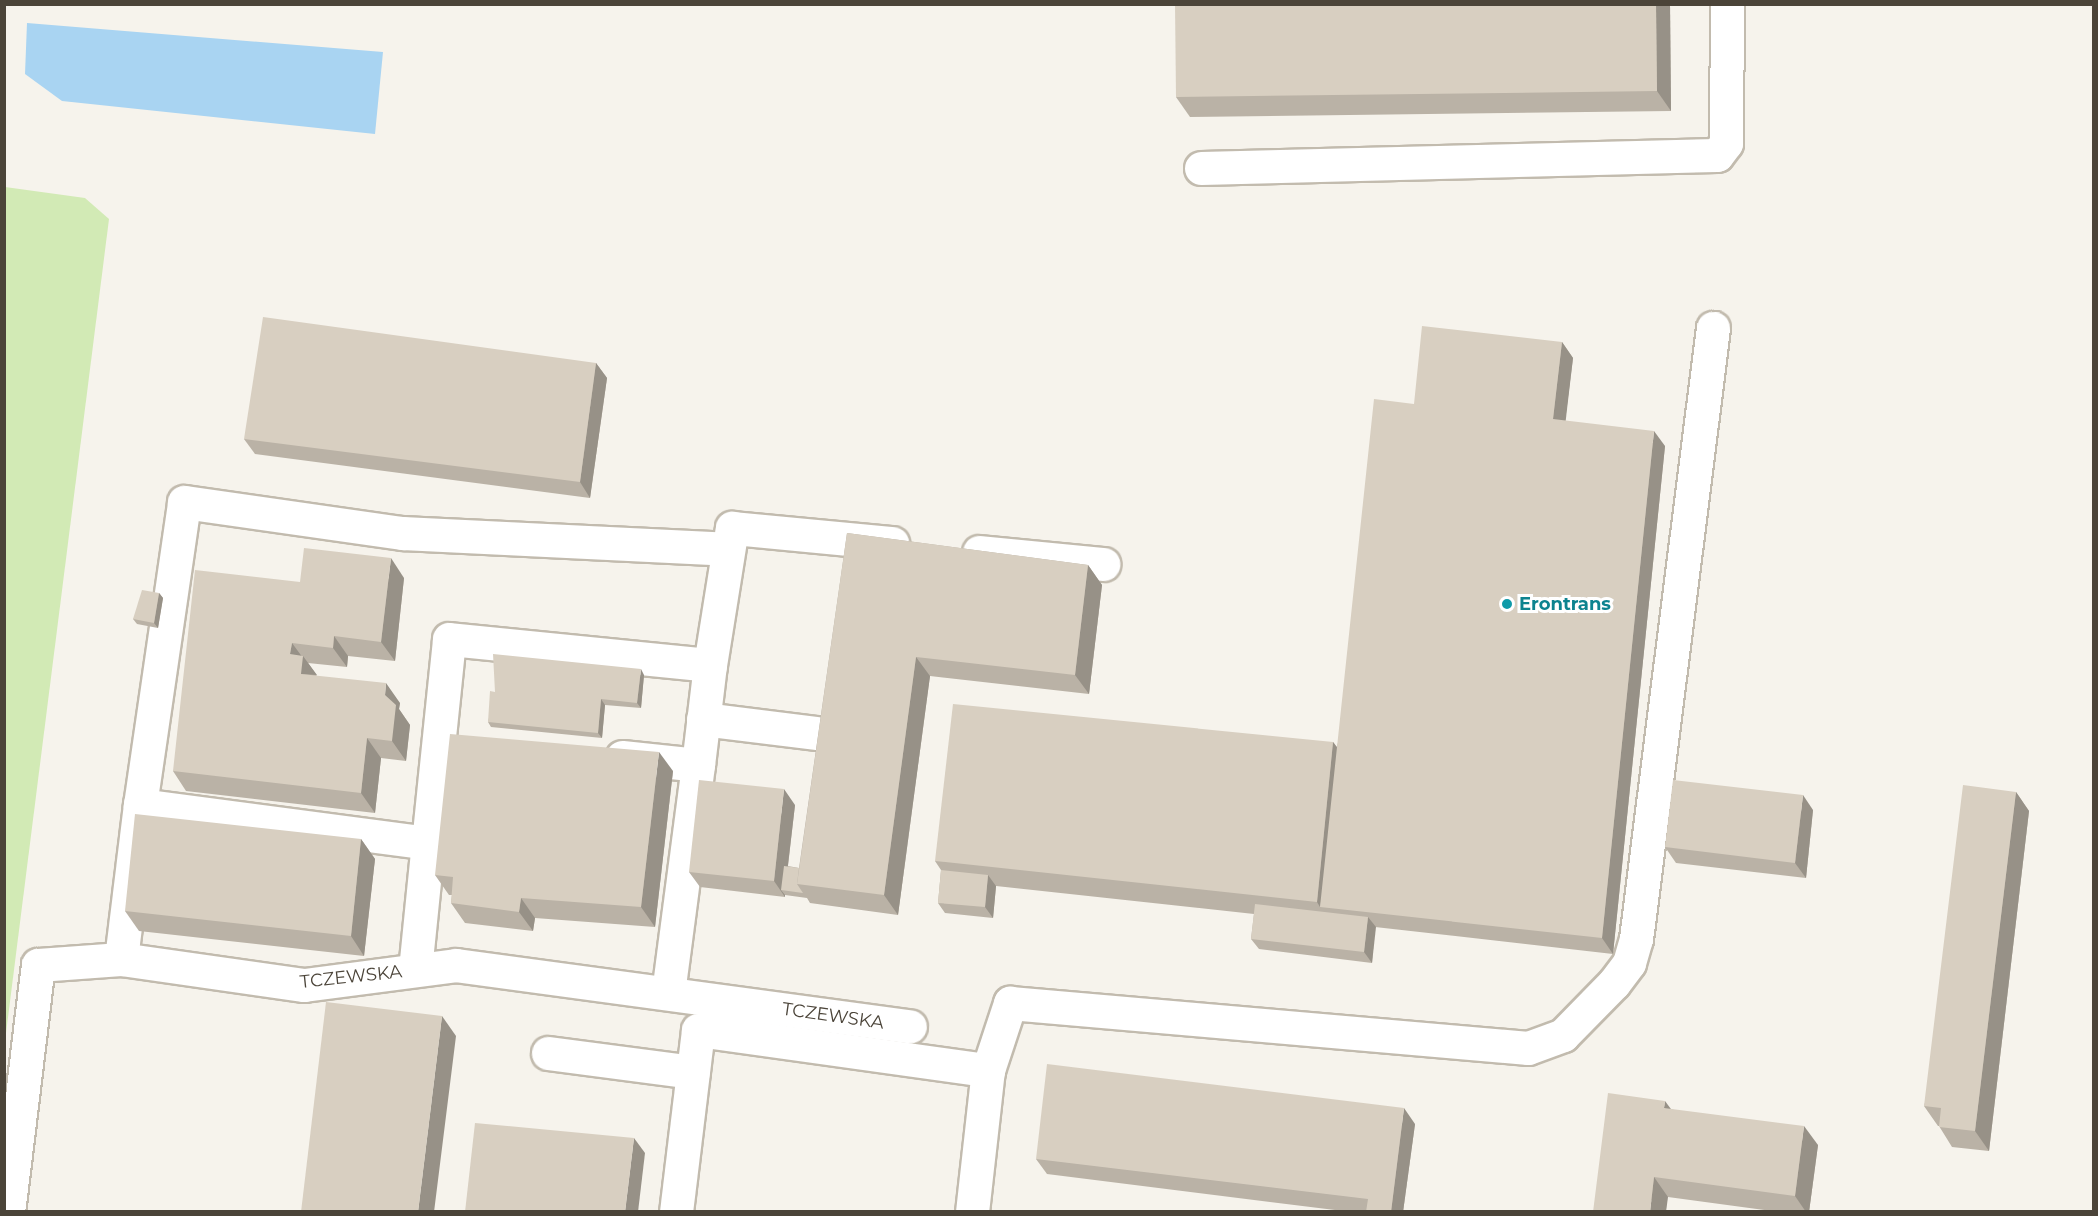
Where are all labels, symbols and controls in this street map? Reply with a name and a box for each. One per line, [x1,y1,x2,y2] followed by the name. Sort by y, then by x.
[1519,593,1611,615] place label: Erontrans
[1500,597,1514,611] marker: Erontrans
[299,961,403,993] street label: TCZEWSKA
[781,998,885,1034] street label: TCZEWSKA

